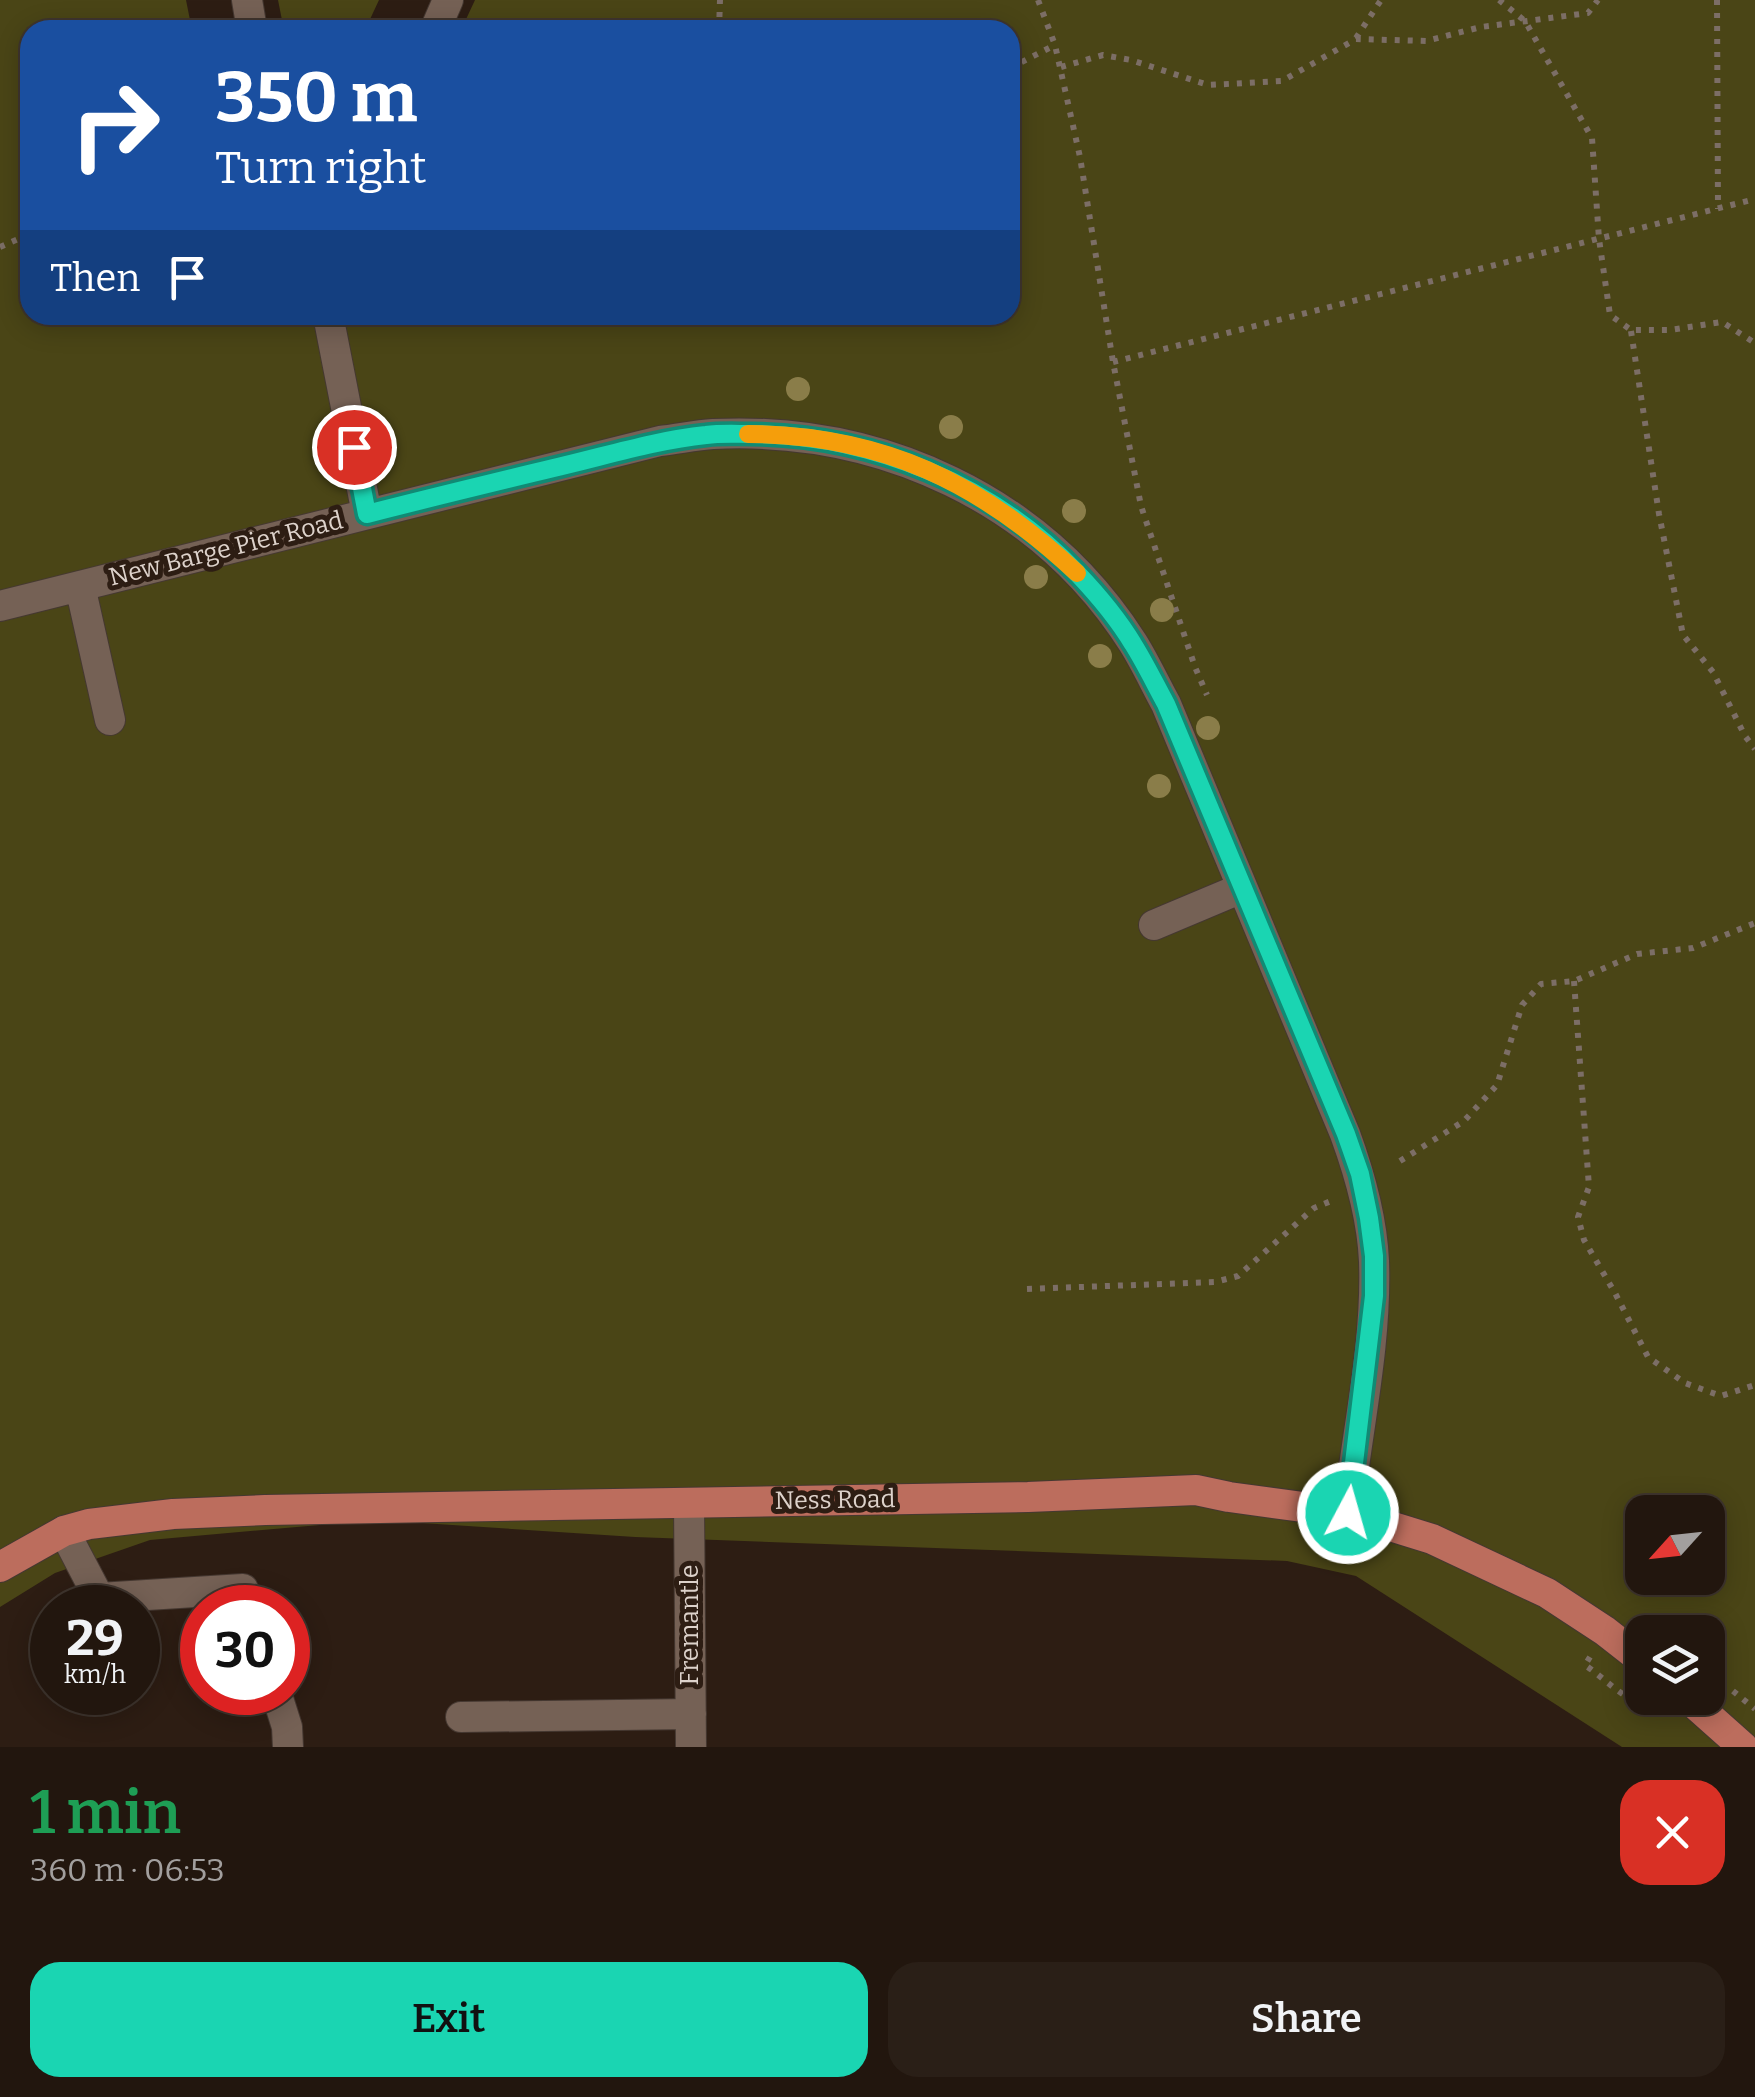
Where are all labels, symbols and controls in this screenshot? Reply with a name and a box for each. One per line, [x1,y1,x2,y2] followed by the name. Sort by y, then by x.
[215,56,417,140] text: 350 m
[50,60,180,190] icon: right
[215,141,427,195] text: Turn right
[160,250,215,305] icon: arrive
[50,255,140,301] text: Then
[312,405,397,490] pin
[327,420,382,475] icon: arrive
[106,505,346,593] street label: New Barge Pier Road
[1296,1461,1400,1565] position arrow
[774,1484,896,1516] street label: Ness Road
[1625,1495,1725,1595] north arrow
[1625,1495,1725,1715] map controls
[675,1565,705,1685] street label: Fremantle
[180,1585,310,1715] speed limit sign: 30
[66,1608,124,1668] text: 29
[1625,1615,1725,1715] button: layers
[64,1660,126,1690] text: km/h
[30,1777,181,1849] text: 1 min
[1620,1780,1725,1885] button: close
[30,1851,225,1889] text: 360 m · 06:53
[30,1962,868,2077] button: Exit
[888,1962,1725,2077] button: Share

